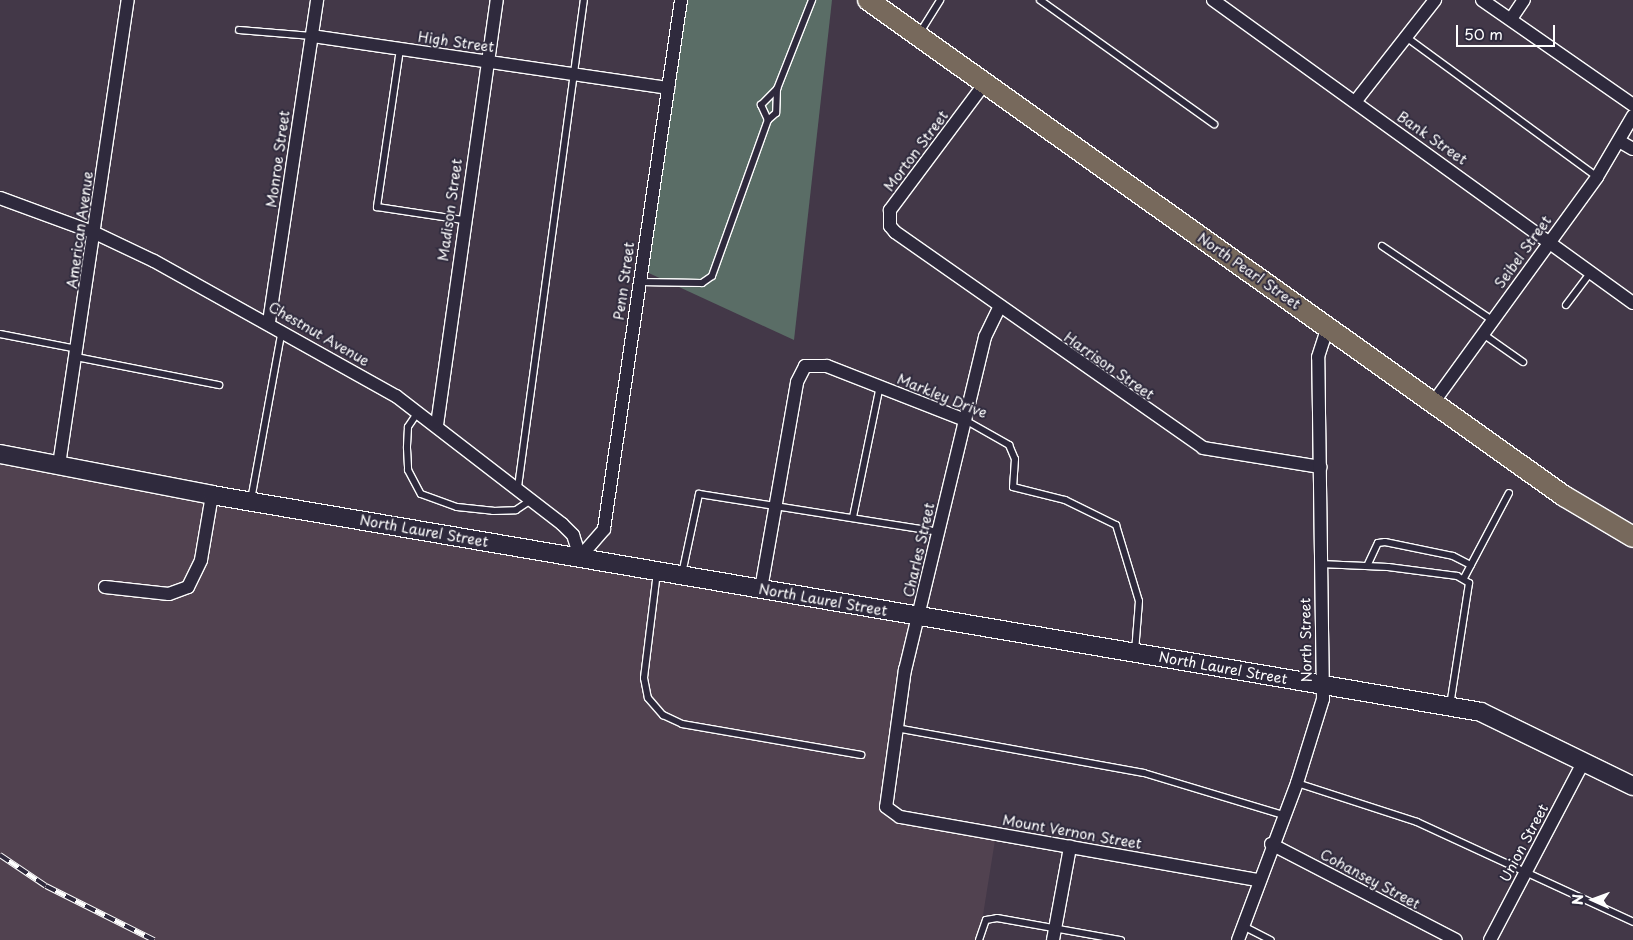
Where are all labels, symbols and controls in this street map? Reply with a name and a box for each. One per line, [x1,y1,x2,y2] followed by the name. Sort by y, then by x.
[1458,15,1557,47] scale bar
[1464,22,1503,45] text: 50 m
[416,28,496,56] street label: High Street
[880,108,952,194] street label: Morton Street
[1394,108,1470,168] street label: Bank Street
[263,109,293,209] street label: Monroe Street
[435,158,465,262] street label: Madison Street
[63,171,97,289] street label: American Avenue
[1491,212,1555,292] street label: Seibel Street
[1193,229,1305,313] street label: North Pearl Street
[610,241,638,321] street label: Penn Street
[266,299,372,369] street label: Chestnut Avenue
[1061,329,1157,403] street label: Harrison Street
[894,370,990,422] street label: Markley Drive
[900,501,938,599] street label: Charles Street
[358,511,490,551] street label: North Laurel Street
[757,580,889,620] street label: North Laurel Street
[1297,597,1315,683] street label: North Street
[1157,648,1289,688] street label: North Laurel Street
[1496,801,1552,885] street label: Union Street
[1001,811,1143,853] street label: Mount Vernon Street
[1317,845,1423,913] street label: Cohansey Street
[1568,875,1618,925] north arrow
[1567,894,1588,905] text: N

